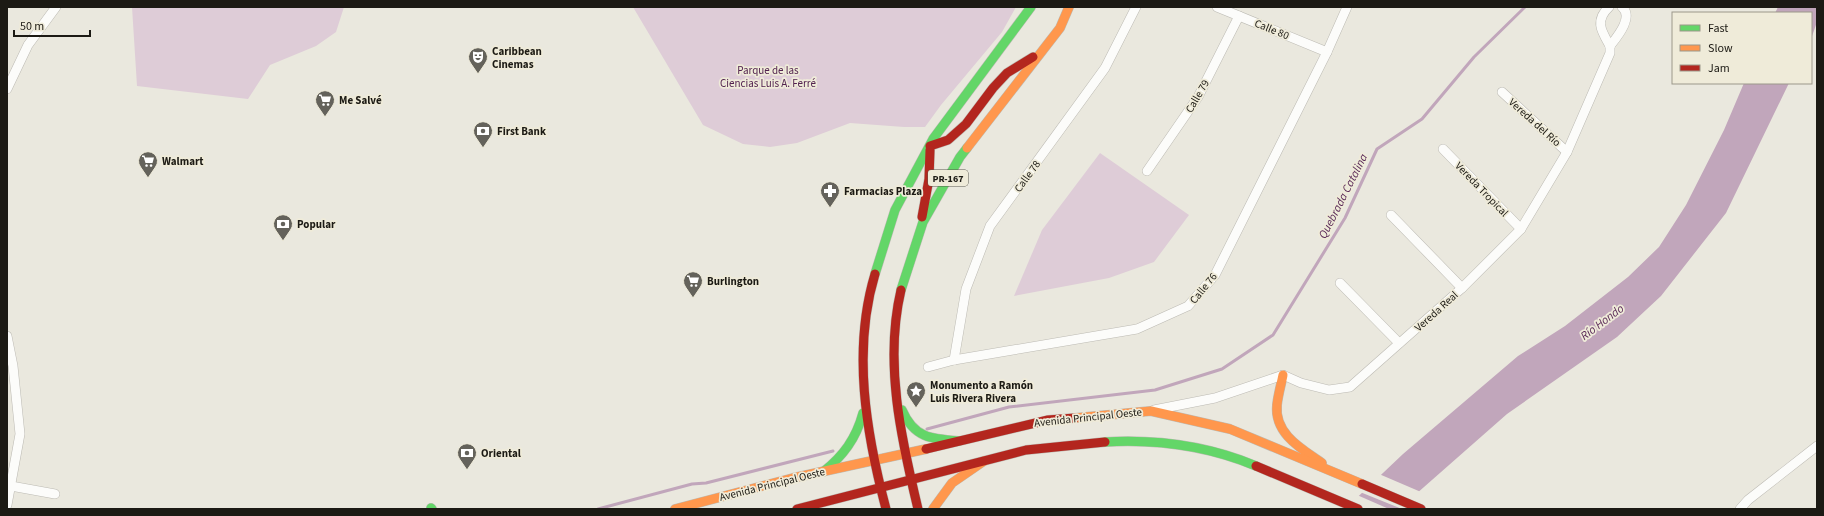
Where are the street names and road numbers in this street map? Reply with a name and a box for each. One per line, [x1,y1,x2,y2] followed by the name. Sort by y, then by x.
[1252,16,1291,43] street label: Calle 80
[1182,77,1213,116] street label: Calle 79
[1505,95,1564,150] street label: Vereda del Río
[1011,157,1044,195] street label: Calle 78
[1452,159,1512,220] street label: Vereda Tropical
[928,170,968,186] road number: PR-167
[1186,269,1221,307] street label: Calle 76
[1411,288,1461,335] street label: Vereda Real
[1033,404,1143,431] street label: Avenida Principal Oeste
[718,464,827,505] street label: Avenida Principal Oeste

